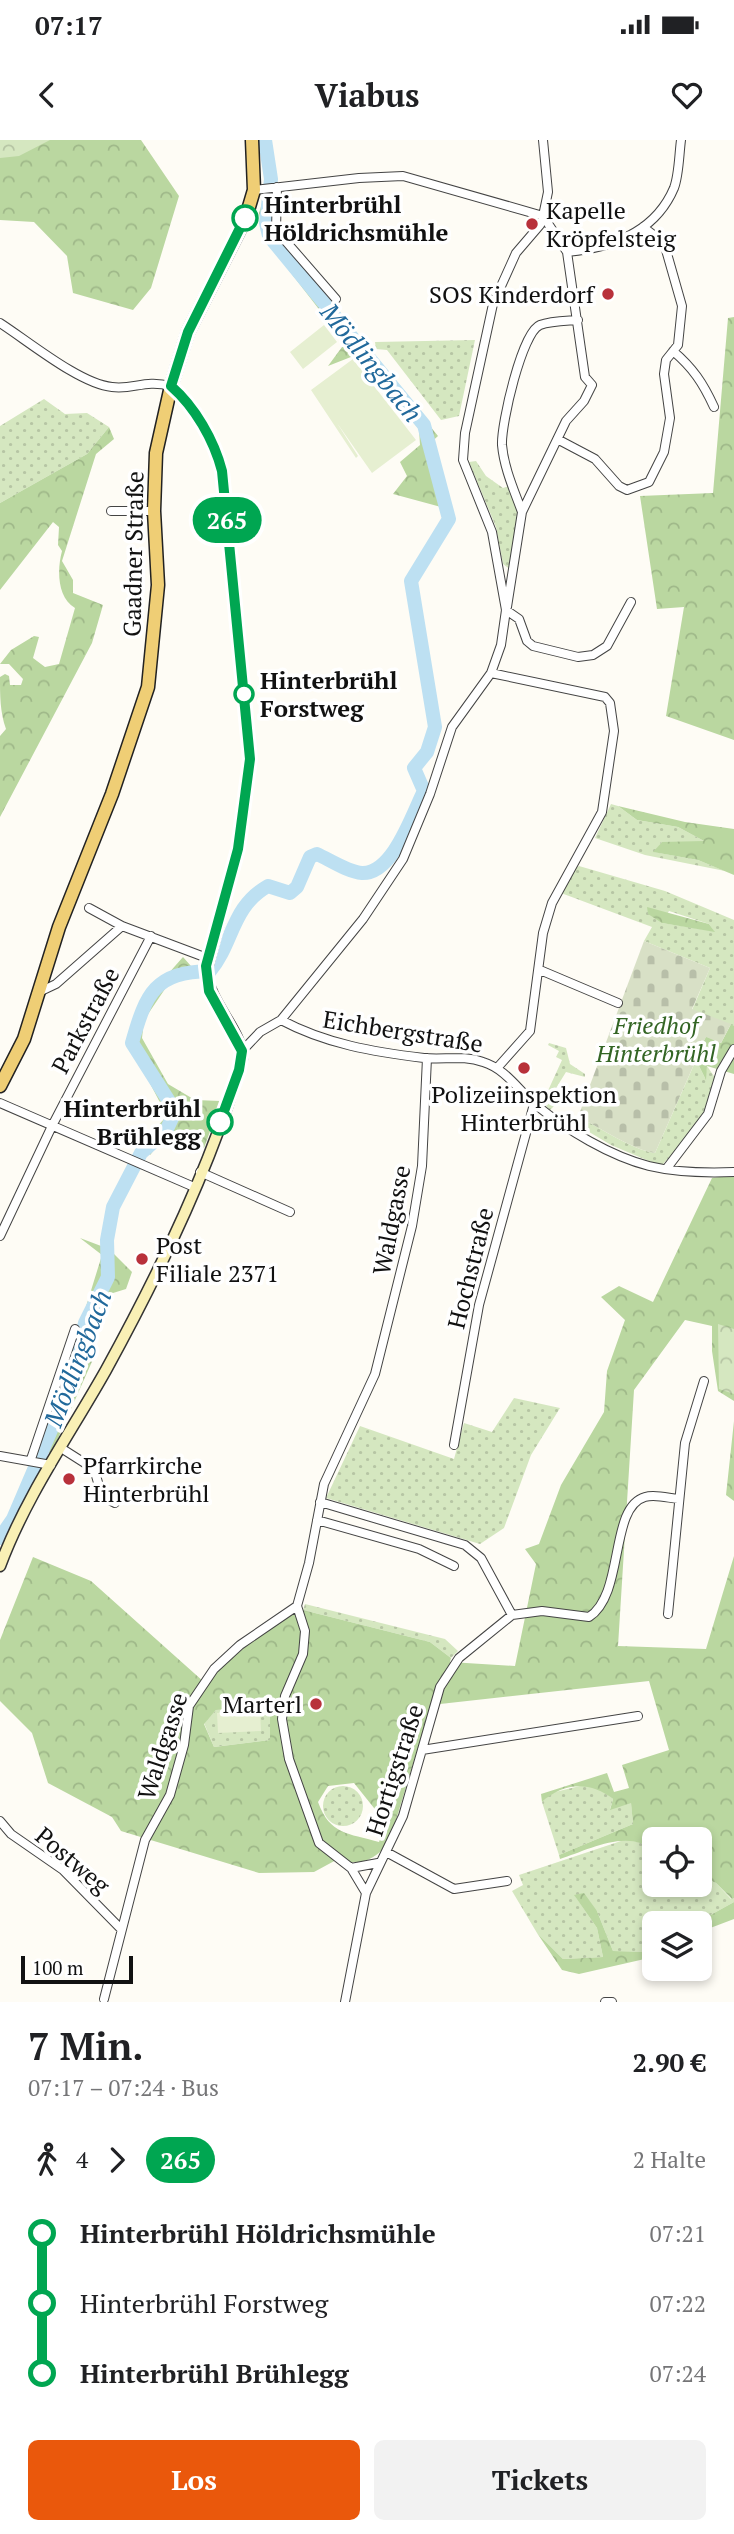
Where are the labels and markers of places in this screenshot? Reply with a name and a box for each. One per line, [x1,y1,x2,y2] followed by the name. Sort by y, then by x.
[264,188,449,248] place label: Hinterbrühl Höldrichsmühle
[546,194,676,254] place label: Kapelle Kröpfelsteig
[232,205,258,231] marker: Hinterbrühl Höldrichsmühle
[524,216,540,232] marker: Kapelle Kröpfelsteig
[429,278,596,310] place label: SOS Kinderdorf
[600,286,616,302] marker: SOS Kinderdorf
[260,664,397,724] place label: Hinterbrühl Forstweg
[234,684,254,704] marker: Hinterbrühl Forstweg
[516,1060,532,1076] marker: Polizeiinspektion Hinterbrühl
[431,1078,617,1138] place label: Polizeiinspektion Hinterbrühl
[64,1092,201,1152] place label: Hinterbrühl Brühlegg
[207,1109,233,1135] marker: Hinterbrühl Brühlegg
[156,1229,279,1289] place label: Post Filiale 2371
[134,1251,150,1267] marker: Post Filiale 2371
[83,1449,210,1509] place label: Pfarrkirche Hinterbrühl
[61,1471,77,1487] marker: Pfarrkirche Hinterbrühl
[222,1688,302,1720] place label: Marterl
[308,1696,324,1712] marker: Marterl

